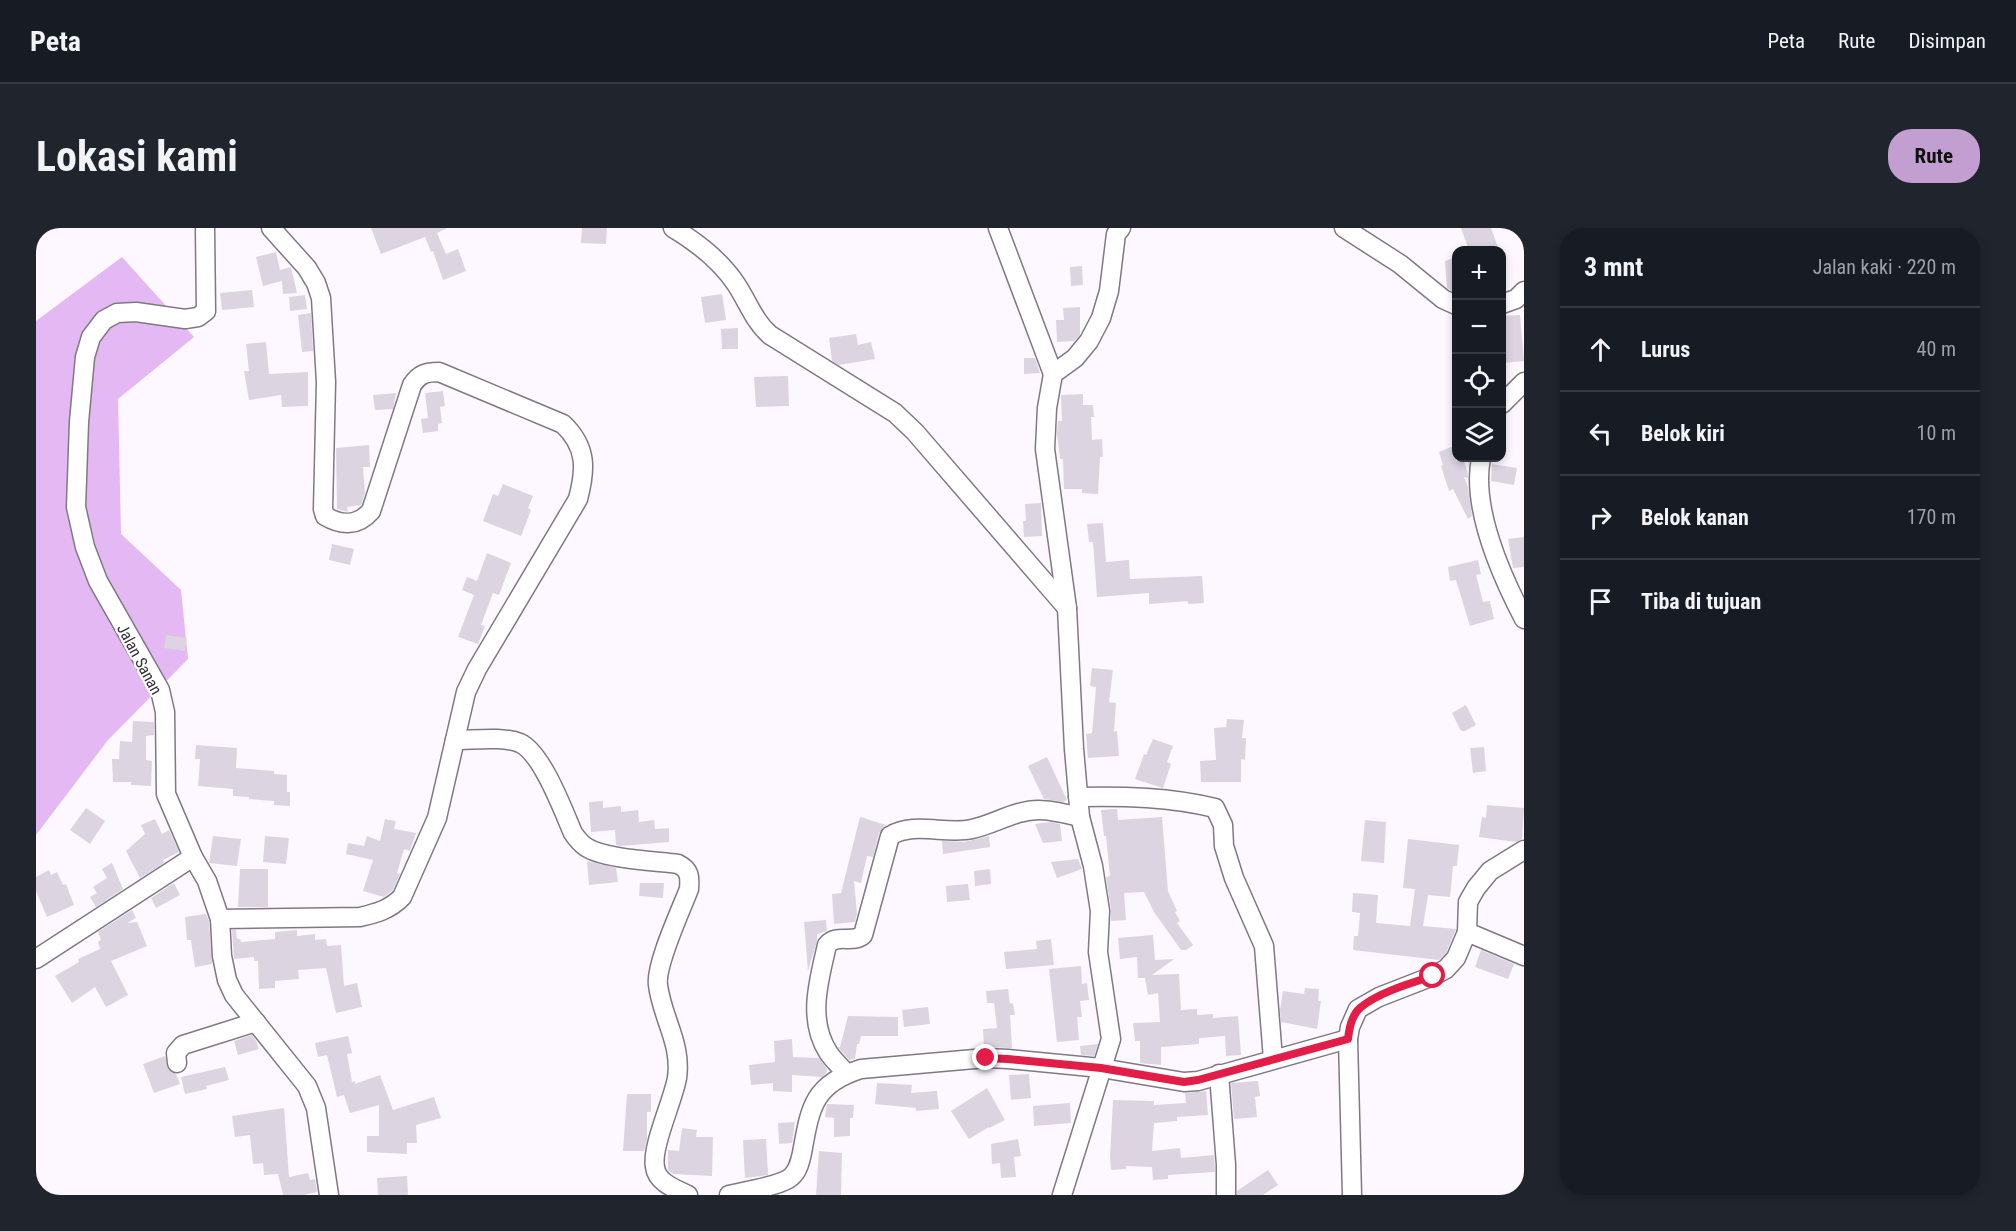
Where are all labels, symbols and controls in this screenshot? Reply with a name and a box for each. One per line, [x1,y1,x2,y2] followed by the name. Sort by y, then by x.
[30,25,81,58] text: Peta
[1767,29,1805,53] text: Peta
[1838,29,1875,53] text: Rute
[1908,29,1986,53] text: Disimpan
[1888,129,1980,183] button: Rute
[36,132,238,181] text: Lokasi kami
[1452,246,1506,462] map controls
[1452,246,1506,300] button: +
[1584,252,1643,282] text: 3 mnt
[1813,255,1956,279] text: Jalan kaki · 220 m
[1452,300,1506,354] button: −
[1584,333,1617,366] icon: ahead
[1641,337,1690,362] text: Lurus
[1917,337,1956,361] text: 40 m
[1452,354,1506,408] button: locate
[1452,408,1506,462] button: layers
[1584,417,1617,450] icon: left
[1641,421,1725,446] text: Belok kiri
[1917,421,1956,445] text: 10 m
[1584,501,1617,534] icon: right
[1641,505,1749,530] text: Belok kanan
[1907,505,1956,529] text: 170 m
[1584,585,1617,618] icon: arrive
[1641,589,1761,614] text: Tiba di tujuan
[113,621,166,698] street label: Jalan Sanan
[1419,962,1445,988] route start
[972,1044,998,1070] route end

